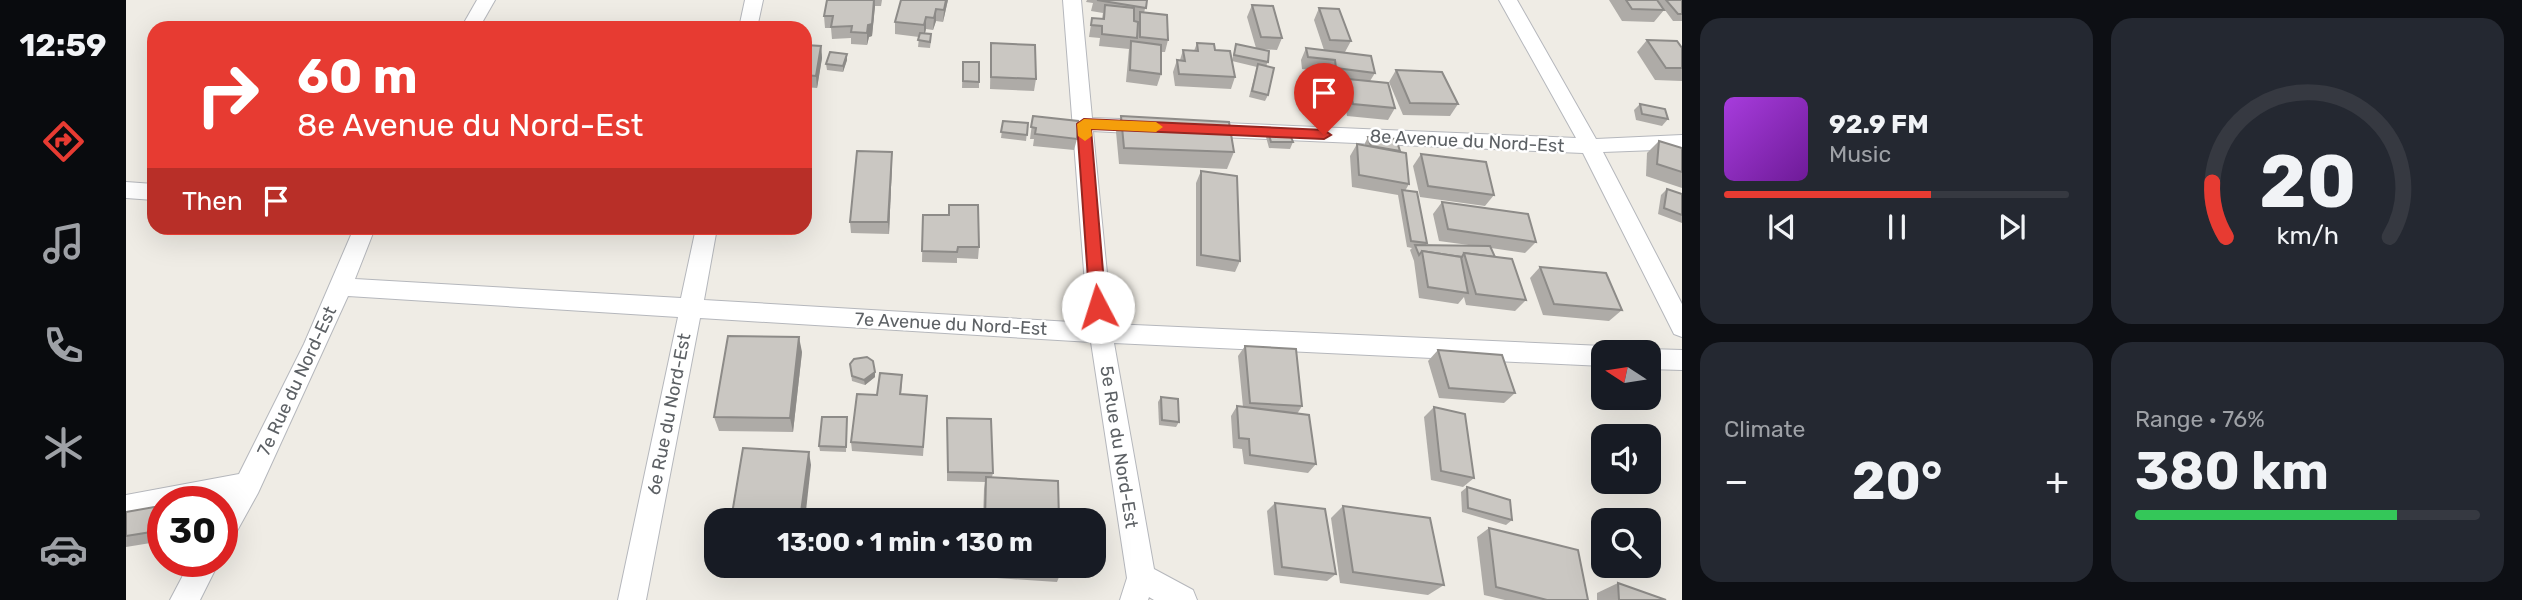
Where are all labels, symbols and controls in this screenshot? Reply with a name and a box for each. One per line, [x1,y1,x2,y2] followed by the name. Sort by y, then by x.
[19,26,107,64] text: 12:59
[297,47,418,105] text: 60 m
[182,49,273,140] icon: right
[1294,63,1354,135] pin
[1305,74,1343,112] icon: arrive
[297,106,643,144] text: 8e Avenue du Nord-Est
[1829,109,1929,140] text: 92.9 FM
[39,117,88,166] icon: directions
[1369,125,1565,157] street label: 8e Avenue du Nord-Est
[1829,140,1891,168] text: Music
[2259,140,2356,226] text: 20
[257,182,295,220] icon: arrive
[182,186,243,217] text: Then
[1763,208,1801,246] icon: previous
[1878,208,1916,246] icon: pause
[1993,208,2031,246] icon: next
[39,219,88,268] icon: music
[2276,221,2339,250] text: km/h
[1061,270,1135,344] position arrow
[253,303,341,459] street label: 7e Rue du Nord-Est
[854,308,1048,340] street label: 7e Avenue du Nord-Est
[39,321,88,370] icon: phone
[643,331,695,497] street label: 6e Rue du Nord-Est
[1591,340,1661,410] north arrow
[1591,340,1661,578] map controls
[1095,364,1143,530] street label: 5e Rue du Nord-Est
[2135,405,2265,433] text: Range · 76%
[1724,415,1805,443] text: Climate
[39,423,88,472] icon: climate
[1591,424,1661,494] button: sound
[2135,440,2329,502] text: 380 km
[1852,450,1942,512] text: 20°
[1724,458,1749,504] text: −
[2045,458,2069,504] text: +
[147,486,238,577] speed limit sign: 30
[1591,508,1661,578] button: search
[39,525,88,574] icon: car
[777,527,1033,558] text: 13:00 · 1 min · 130 m

